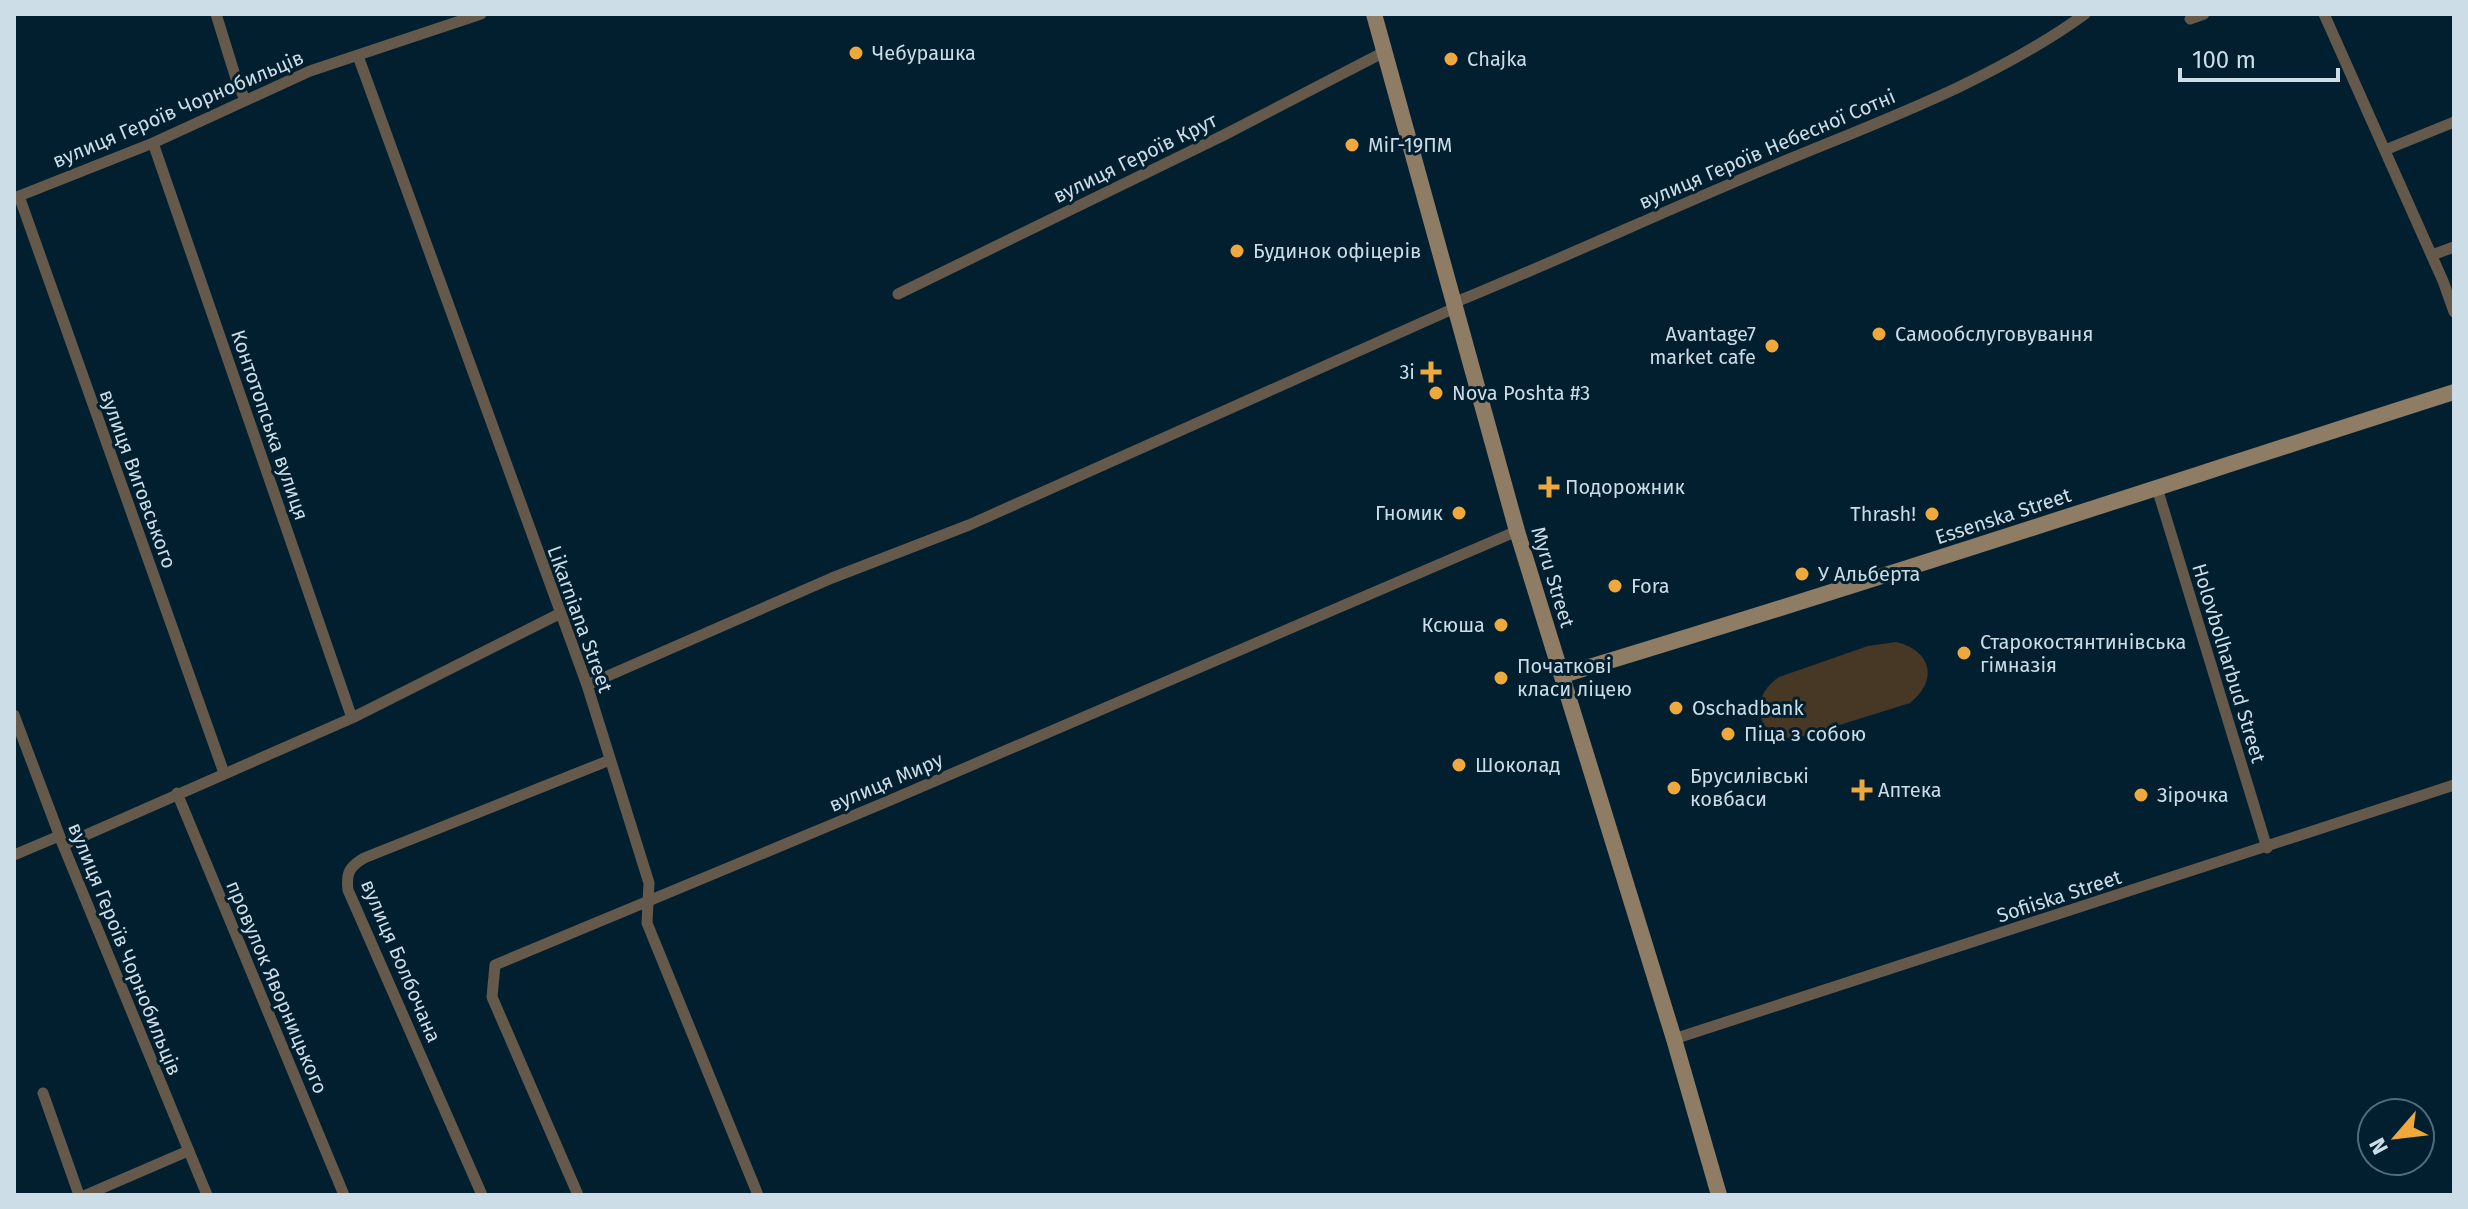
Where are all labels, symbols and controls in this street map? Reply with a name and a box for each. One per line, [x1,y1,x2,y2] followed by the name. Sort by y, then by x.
[2180,32,2338,82] scale bar
[872,41,976,65] place label: Чебурашка
[847,44,865,62] marker: Чебурашка
[49,45,307,173] street label: вулиця Героїв Чорнобильців
[2192,46,2256,74] text: 100 m
[1467,47,1527,71] place label: Сhajka
[1442,50,1460,68] marker: Сhajka
[1635,84,1899,214] street label: вулиця Героїв Небесної Сотні
[1049,107,1222,208] street label: вулиця Героїв Крут
[1368,133,1452,157] place label: МіГ-19ПМ
[1343,136,1361,154] marker: МіГ-19ПМ
[1253,239,1421,263] place label: Будинок офіцерів
[1228,242,1246,260] marker: Будинок офіцерів
[1649,322,1756,369] place label: Avantage7 market cafe
[1895,322,2093,346] place label: Самообслуговування
[1870,325,1888,343] marker: Самообслуговування
[226,327,314,523] street label: Контотопська вулиця
[1763,337,1781,355] marker: Avantage7 market cafe
[1399,360,1415,384] place label: 3і
[1422,363,1440,381] marker: 3і
[1452,381,1590,405] place label: Nova Poshta #3
[1427,384,1445,402] marker: Nova Poshta #3
[94,386,182,572] street label: вулиця Виговського
[1565,475,1685,499] place label: Подорожник
[1540,478,1558,496] marker: Подорожник
[1932,482,2075,549] street label: Essenska Street
[1375,501,1444,525] place label: Гномик
[1850,502,1916,526] place label: Thrash!
[1450,504,1468,522] marker: Гномик
[1923,505,1941,523] marker: Thrash!
[1526,524,1580,631] street label: Myru Street
[542,542,618,696] street label: Likarniana Street
[2187,560,2271,766] street label: Holovbolharbud Street
[1818,562,1920,586] place label: У Альберта
[1793,565,1811,583] marker: У Альберта
[1631,574,1670,598] place label: Fora
[1606,577,1624,595] marker: Fora
[1421,613,1485,637] place label: Ксюша
[1492,616,1510,634] marker: Ксюша
[1980,630,2186,677] place label: Старокостянтинівська гімназія
[1955,644,1973,662] marker: Старокостянтинівська гімназія
[1517,654,1632,701] place label: Початкові класи ліцею
[1492,669,1510,687] marker: Початкові класи ліцею
[1692,696,1805,720] place label: Oschadbank
[1667,699,1685,717] marker: Oschadbank
[1744,722,1866,746] place label: Піца з собою
[1719,725,1737,743] marker: Піца з собою
[825,747,947,817] street label: вулиця Миру
[1475,753,1560,777] place label: Шоколад
[1450,756,1468,774] marker: Шоколад
[1690,764,1809,811] place label: Брусилівські ковбаси
[1878,778,1942,802] place label: Аптека
[1665,779,1683,797] marker: Брусилівські ковбаси
[1853,781,1871,799] marker: Аптека
[2157,783,2229,807] place label: Зірочка
[2132,786,2150,804] marker: Зірочка
[63,819,187,1079] street label: вулиця Героїв Чорнобильців
[1994,864,2125,927] street label: Sofiiska Street
[356,876,446,1046] street label: вулиця Болбочана
[221,877,333,1097] street label: провулок Яворницького
[2356,1097,2436,1177] north arrow
[2363,1133,2394,1159] text: N

